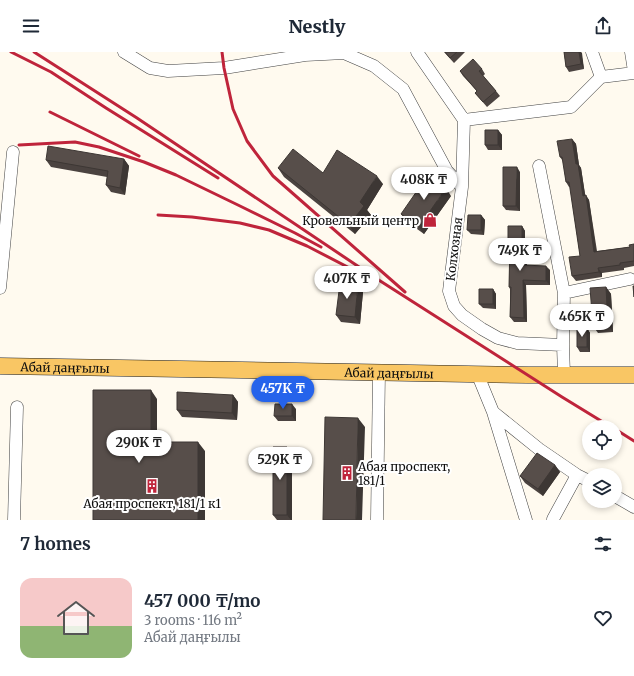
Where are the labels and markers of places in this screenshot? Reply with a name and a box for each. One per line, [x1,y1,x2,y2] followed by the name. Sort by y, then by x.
[391,167,457,201] pin: 408K ₸
[422,212,438,228] shop icon: Кровельный центр
[302,213,419,228] place label: Кровельный центр
[487,238,553,272] pin: 749K ₸
[314,266,380,300] pin: 407K ₸
[549,304,615,338] pin: 465K ₸
[250,376,316,410] pin: 457K ₸
[106,430,172,464] pin: 290K ₸
[247,447,313,481] pin: 529K ₸
[357,459,450,488] place label: Абая проспект, 181/1
[339,465,355,481] building icon: Абая проспект, 181/1
[144,478,160,494] building icon: Абая проспект, 181/1 к1
[82,496,221,511] place label: Абая проспект, 181/1 к1

